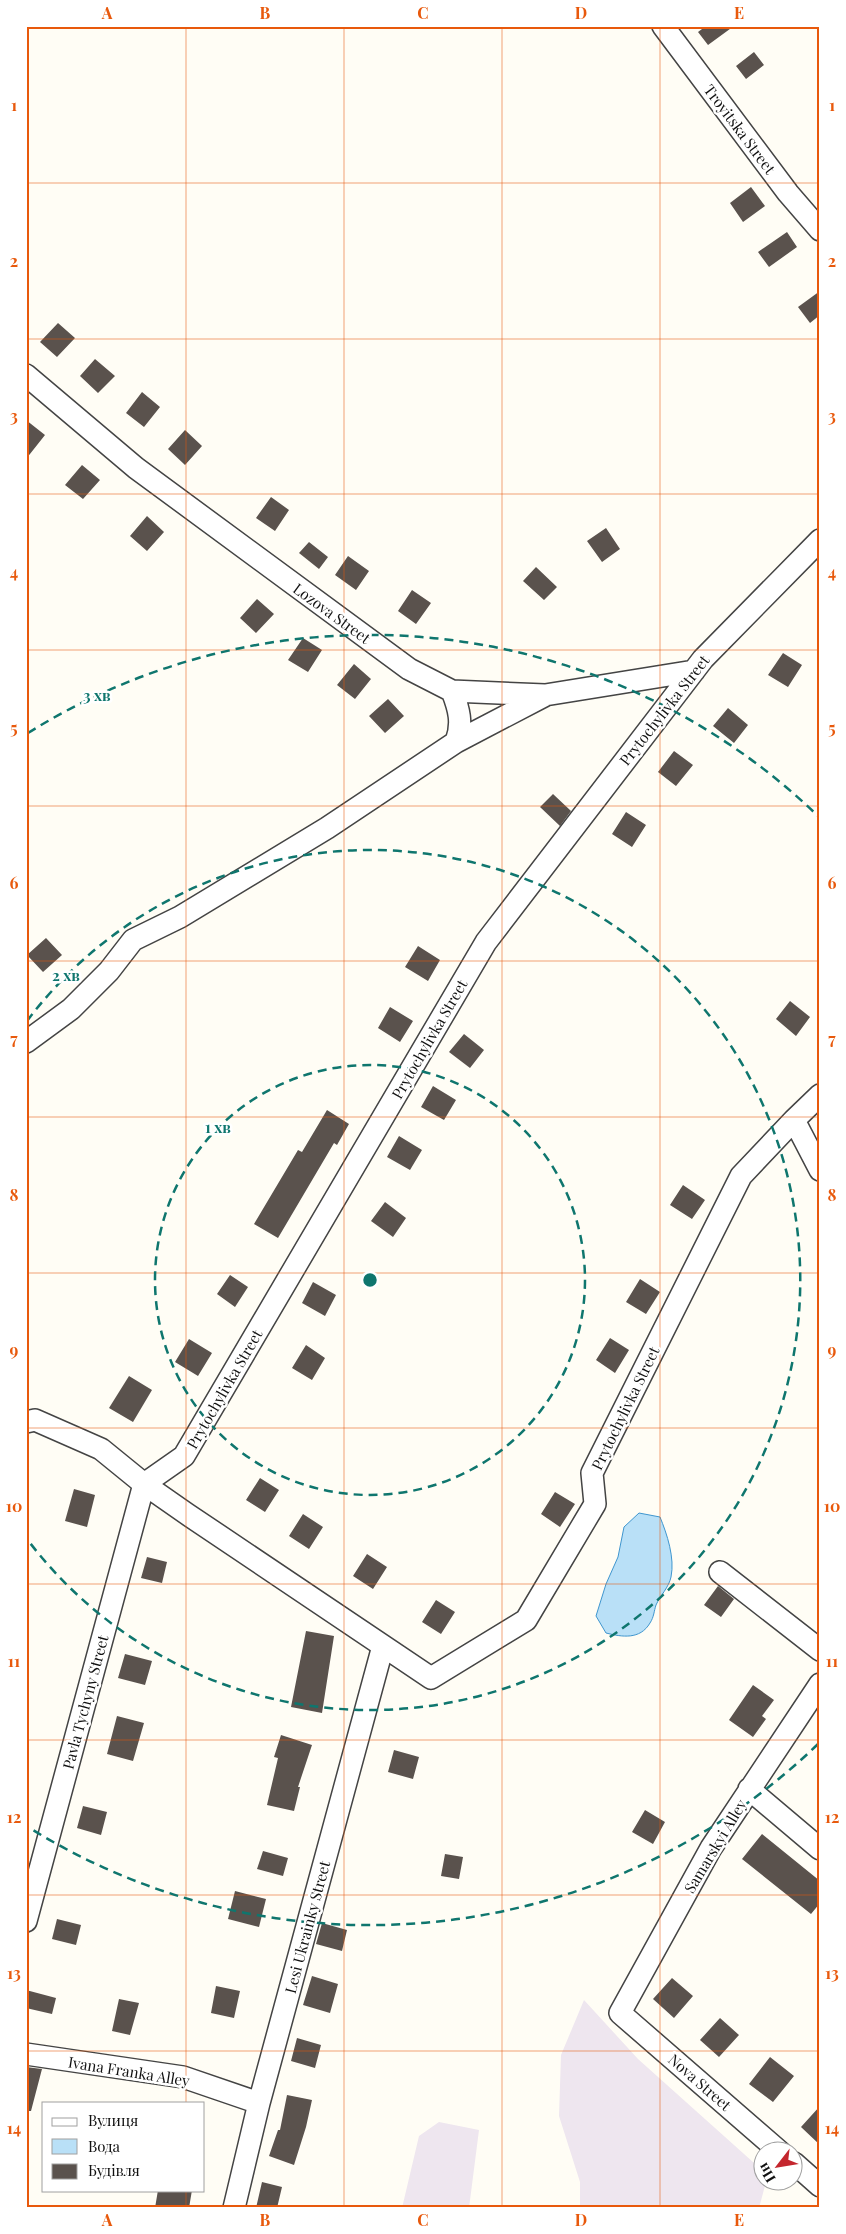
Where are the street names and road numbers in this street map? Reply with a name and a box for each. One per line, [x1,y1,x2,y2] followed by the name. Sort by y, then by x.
[700,80,781,178] street label: Troyitska Street
[289,578,375,648] street label: Lozova Street
[615,650,714,769] street label: Prytochylivka Street
[387,975,472,1102] street label: Prytochylivka Street
[182,1325,267,1452] street label: Prytochylivka Street
[586,1342,664,1473] street label: Prytochylivka Street
[57,1632,113,1771] street label: Pavla Tychyny Street
[679,1795,751,1897] street label: Samarskyi Alley
[280,1858,334,1995] street label: Lesi Ukrainky Street
[664,2049,736,2115] street label: Nova Street
[67,2052,192,2091] street label: Ivana Franka Alley

